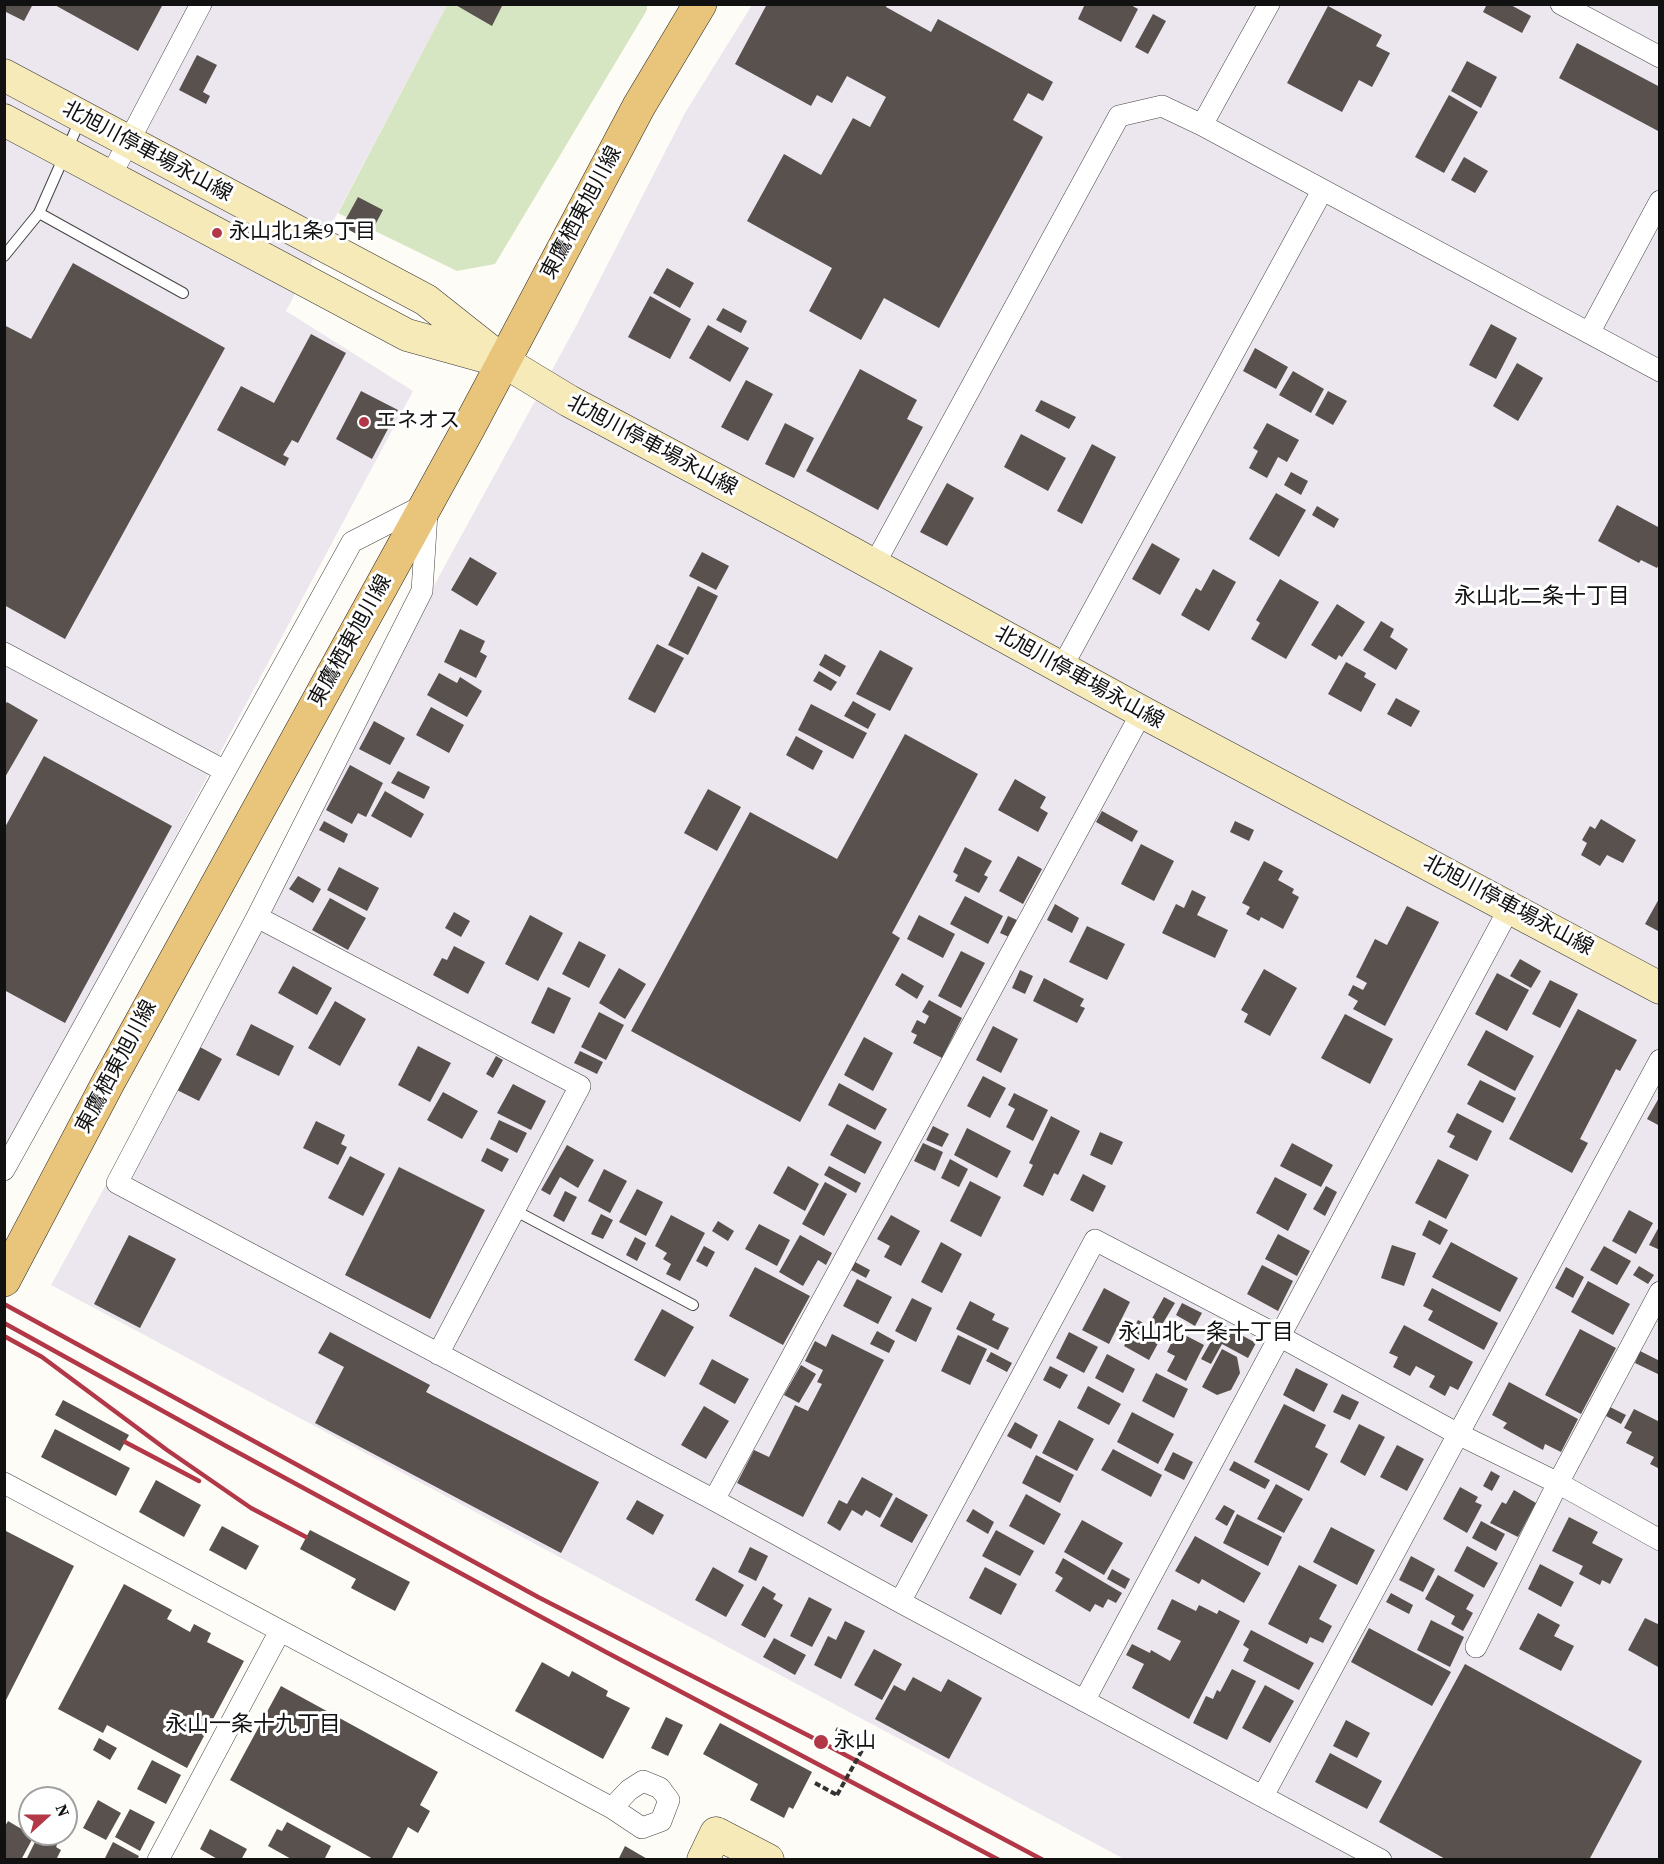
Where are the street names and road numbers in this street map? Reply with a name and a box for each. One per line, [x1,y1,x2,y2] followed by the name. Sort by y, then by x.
[58,97,236,207] street label: 北旭川停車場永山線
[536,142,628,284] street label: 東鷹栖東旭川線
[563,391,741,501] street label: 北旭川停車場永山線
[304,571,398,711] street label: 東鷹栖東旭川線
[990,621,1168,735] street label: 北旭川停車場永山線
[1419,851,1597,961] street label: 北旭川停車場永山線
[71,996,163,1138] street label: 東鷹栖東旭川線

